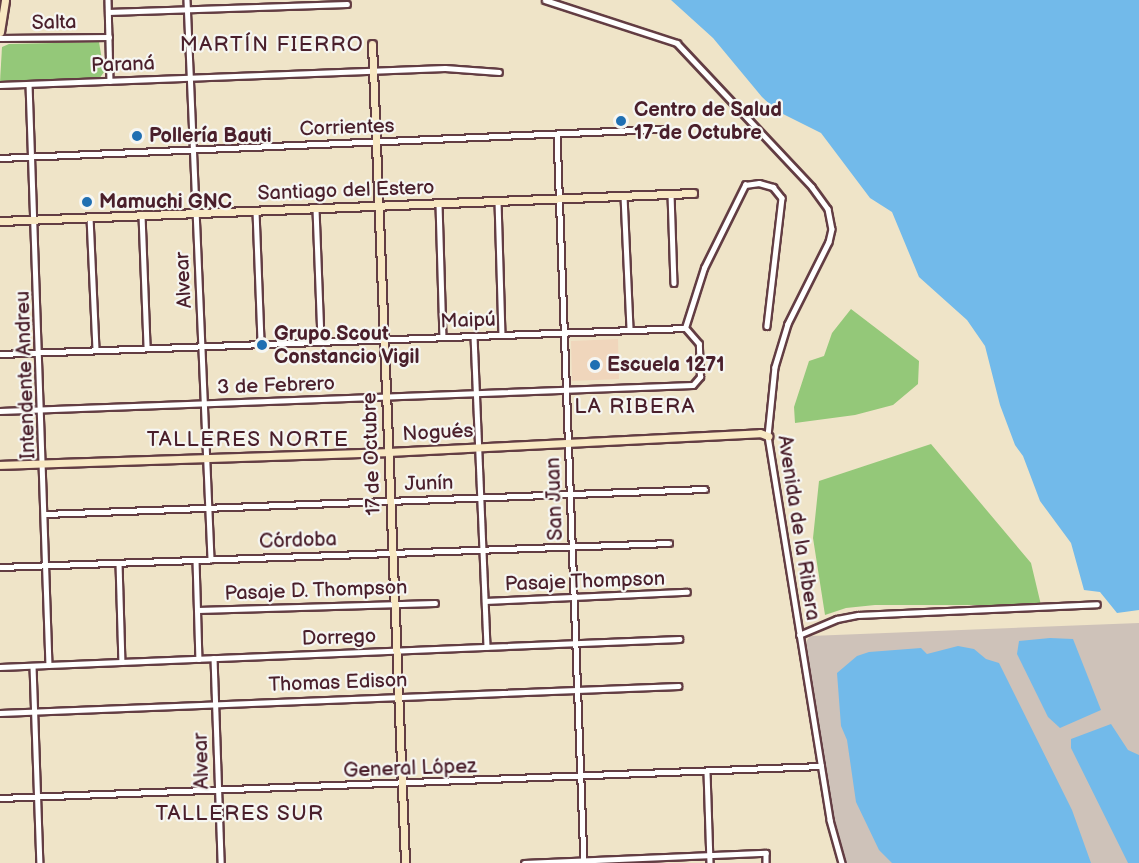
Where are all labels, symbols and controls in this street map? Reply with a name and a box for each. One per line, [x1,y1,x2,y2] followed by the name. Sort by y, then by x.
[31,11,77,35] street label: Salta
[180,32,364,58] district label: MARTÍN FIERRO
[91,52,155,78] street label: Paraná
[634,98,782,145] place label: Centro de Salud 17 de Octubre
[612,112,630,130] marker: Centro de Salud 17 de Octubre
[299,114,395,142] street label: Corrientes
[149,124,272,148] place label: Pollería Bauti
[130,129,144,143] marker: Pollería Bauti
[257,176,435,206] street label: Santiago del Estero
[99,190,232,214] place label: Mamuchi GNC
[80,195,94,209] marker: Mamuchi GNC
[171,251,197,309] street label: Alvear
[11,290,41,460] street label: Intendente Andreu
[440,308,496,334] street label: Maipú
[274,322,421,369] place label: Grupo Scout Constancio Vigil
[255,338,269,352] marker: Grupo Scout Constancio Vigil
[607,353,725,377] place label: Escuela 1271
[588,358,602,372] marker: Escuela 1271
[217,372,335,400] street label: 3 de Febrero
[358,391,386,517] street label: 17 de Octubre
[574,394,696,420] district label: LA RIBERA
[402,419,474,447] street label: Nogués
[147,427,349,453] district label: TALLERES NORTE
[772,434,824,622] street label: Avenida de la Ribera
[542,456,568,542] street label: San Juan
[404,471,454,497] street label: Junín
[259,528,337,554] street label: Córdoba
[504,567,666,597] street label: Pasaje Thompson
[224,576,408,606] street label: Pasaje D. Thompson
[301,625,377,651] street label: Dorrego
[268,669,408,697] street label: Thomas Edison
[189,732,215,790] street label: Alvear
[343,755,477,783] street label: General López
[155,801,325,827] district label: TALLERES SUR

